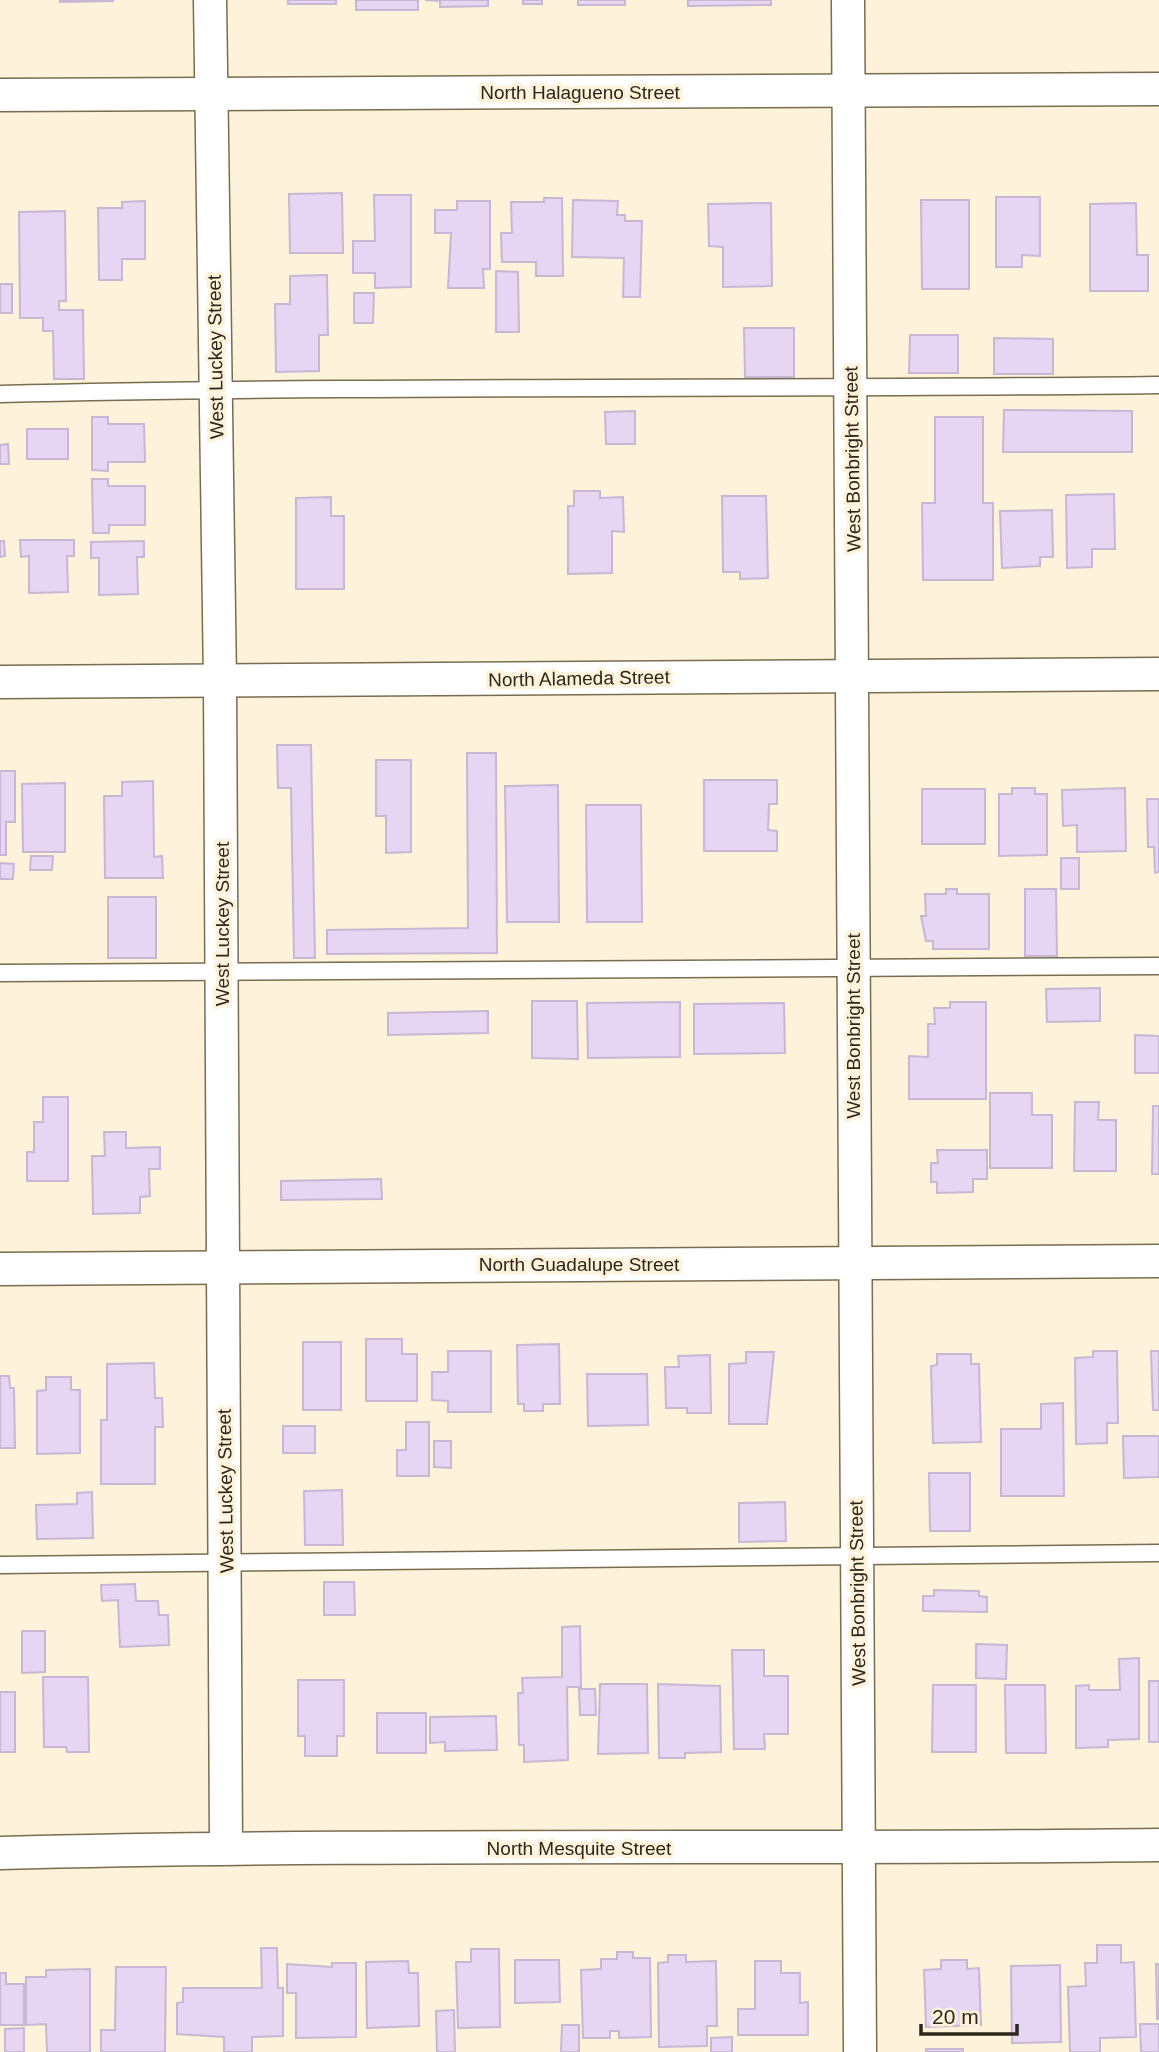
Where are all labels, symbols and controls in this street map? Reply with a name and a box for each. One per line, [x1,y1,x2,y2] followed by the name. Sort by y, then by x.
[480,82,681,103] street label: North Halagueno Street
[204,274,227,439] street label: West Luckey Street
[840,365,865,552] street label: West Bonbright Street
[488,666,671,691] street label: North Alameda Street
[212,841,233,1006] street label: West Luckey Street
[843,933,864,1119] street label: West Bonbright Street
[479,1254,680,1275] street label: North Guadalupe Street
[214,1408,237,1573] street label: West Luckey Street
[845,1499,870,1686] street label: West Bonbright Street
[487,1838,672,1859] street label: North Mesquite Street
[921,1993,1017,2037] scale bar
[932,2005,979,2028] text: 20 m

